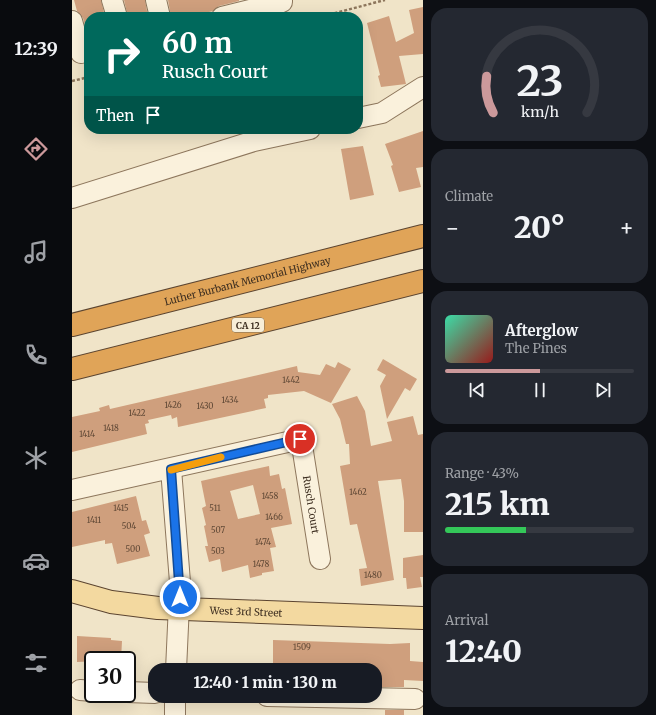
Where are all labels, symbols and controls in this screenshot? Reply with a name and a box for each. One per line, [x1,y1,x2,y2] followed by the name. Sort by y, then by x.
[162,25,232,61] text: 60 m
[96,28,148,80] icon: right
[14,37,58,60] text: 12:39
[516,55,563,107] text: 23
[162,60,268,83] text: Rusch Court
[521,102,559,120] text: km/h
[142,104,164,126] icon: arrive
[96,106,134,125] text: Then
[22,135,50,163] icon: directions
[445,188,493,205] text: Climate
[514,208,565,246] text: 20°
[445,214,460,242] text: −
[619,214,634,242] text: +
[22,238,50,266] icon: music
[163,253,332,308] street label: Luther Burbank Memorial Highway
[232,318,264,332] road number: CA 12
[505,321,578,340] text: Afterglow
[505,340,567,357] text: The Pines
[22,341,50,369] icon: phone
[282,375,300,385] house number: 1442
[466,379,488,401] icon: previous
[529,379,551,401] icon: pause
[592,379,614,401] icon: next
[222,395,238,405] house number: 1434
[164,400,182,410] house number: 1426
[196,401,214,411] house number: 1430
[128,408,146,418] house number: 1422
[283,422,317,456] pin
[103,423,119,433] house number: 1418
[289,428,311,450] icon: arrive
[79,429,95,439] house number: 1414
[22,444,50,472] icon: climate
[445,465,519,482] text: Range · 43%
[300,475,322,535] street label: Rusch Court
[445,485,550,523] text: 215 km
[349,487,367,497] house number: 1462
[262,491,279,501] house number: 1458
[113,503,129,513] house number: 1415
[209,503,221,513] house number: 511
[265,512,283,522] house number: 1466
[87,515,102,525] house number: 1411
[122,521,136,531] house number: 504
[211,525,225,535] house number: 507
[255,537,271,547] house number: 1474
[126,544,140,554] house number: 500
[211,546,225,556] house number: 503
[22,547,50,575] icon: car
[253,559,269,569] house number: 1478
[364,570,382,580] house number: 1480
[159,576,201,618] position arrow
[208,603,283,619] street label: West 3rd Street
[445,612,488,629] text: Arrival
[445,632,522,670] text: 12:40
[293,642,311,652] house number: 1509
[22,649,50,677] icon: filters
[84,651,136,703] speed limit sign: 30
[193,673,337,692] text: 12:40 · 1 min · 130 m

